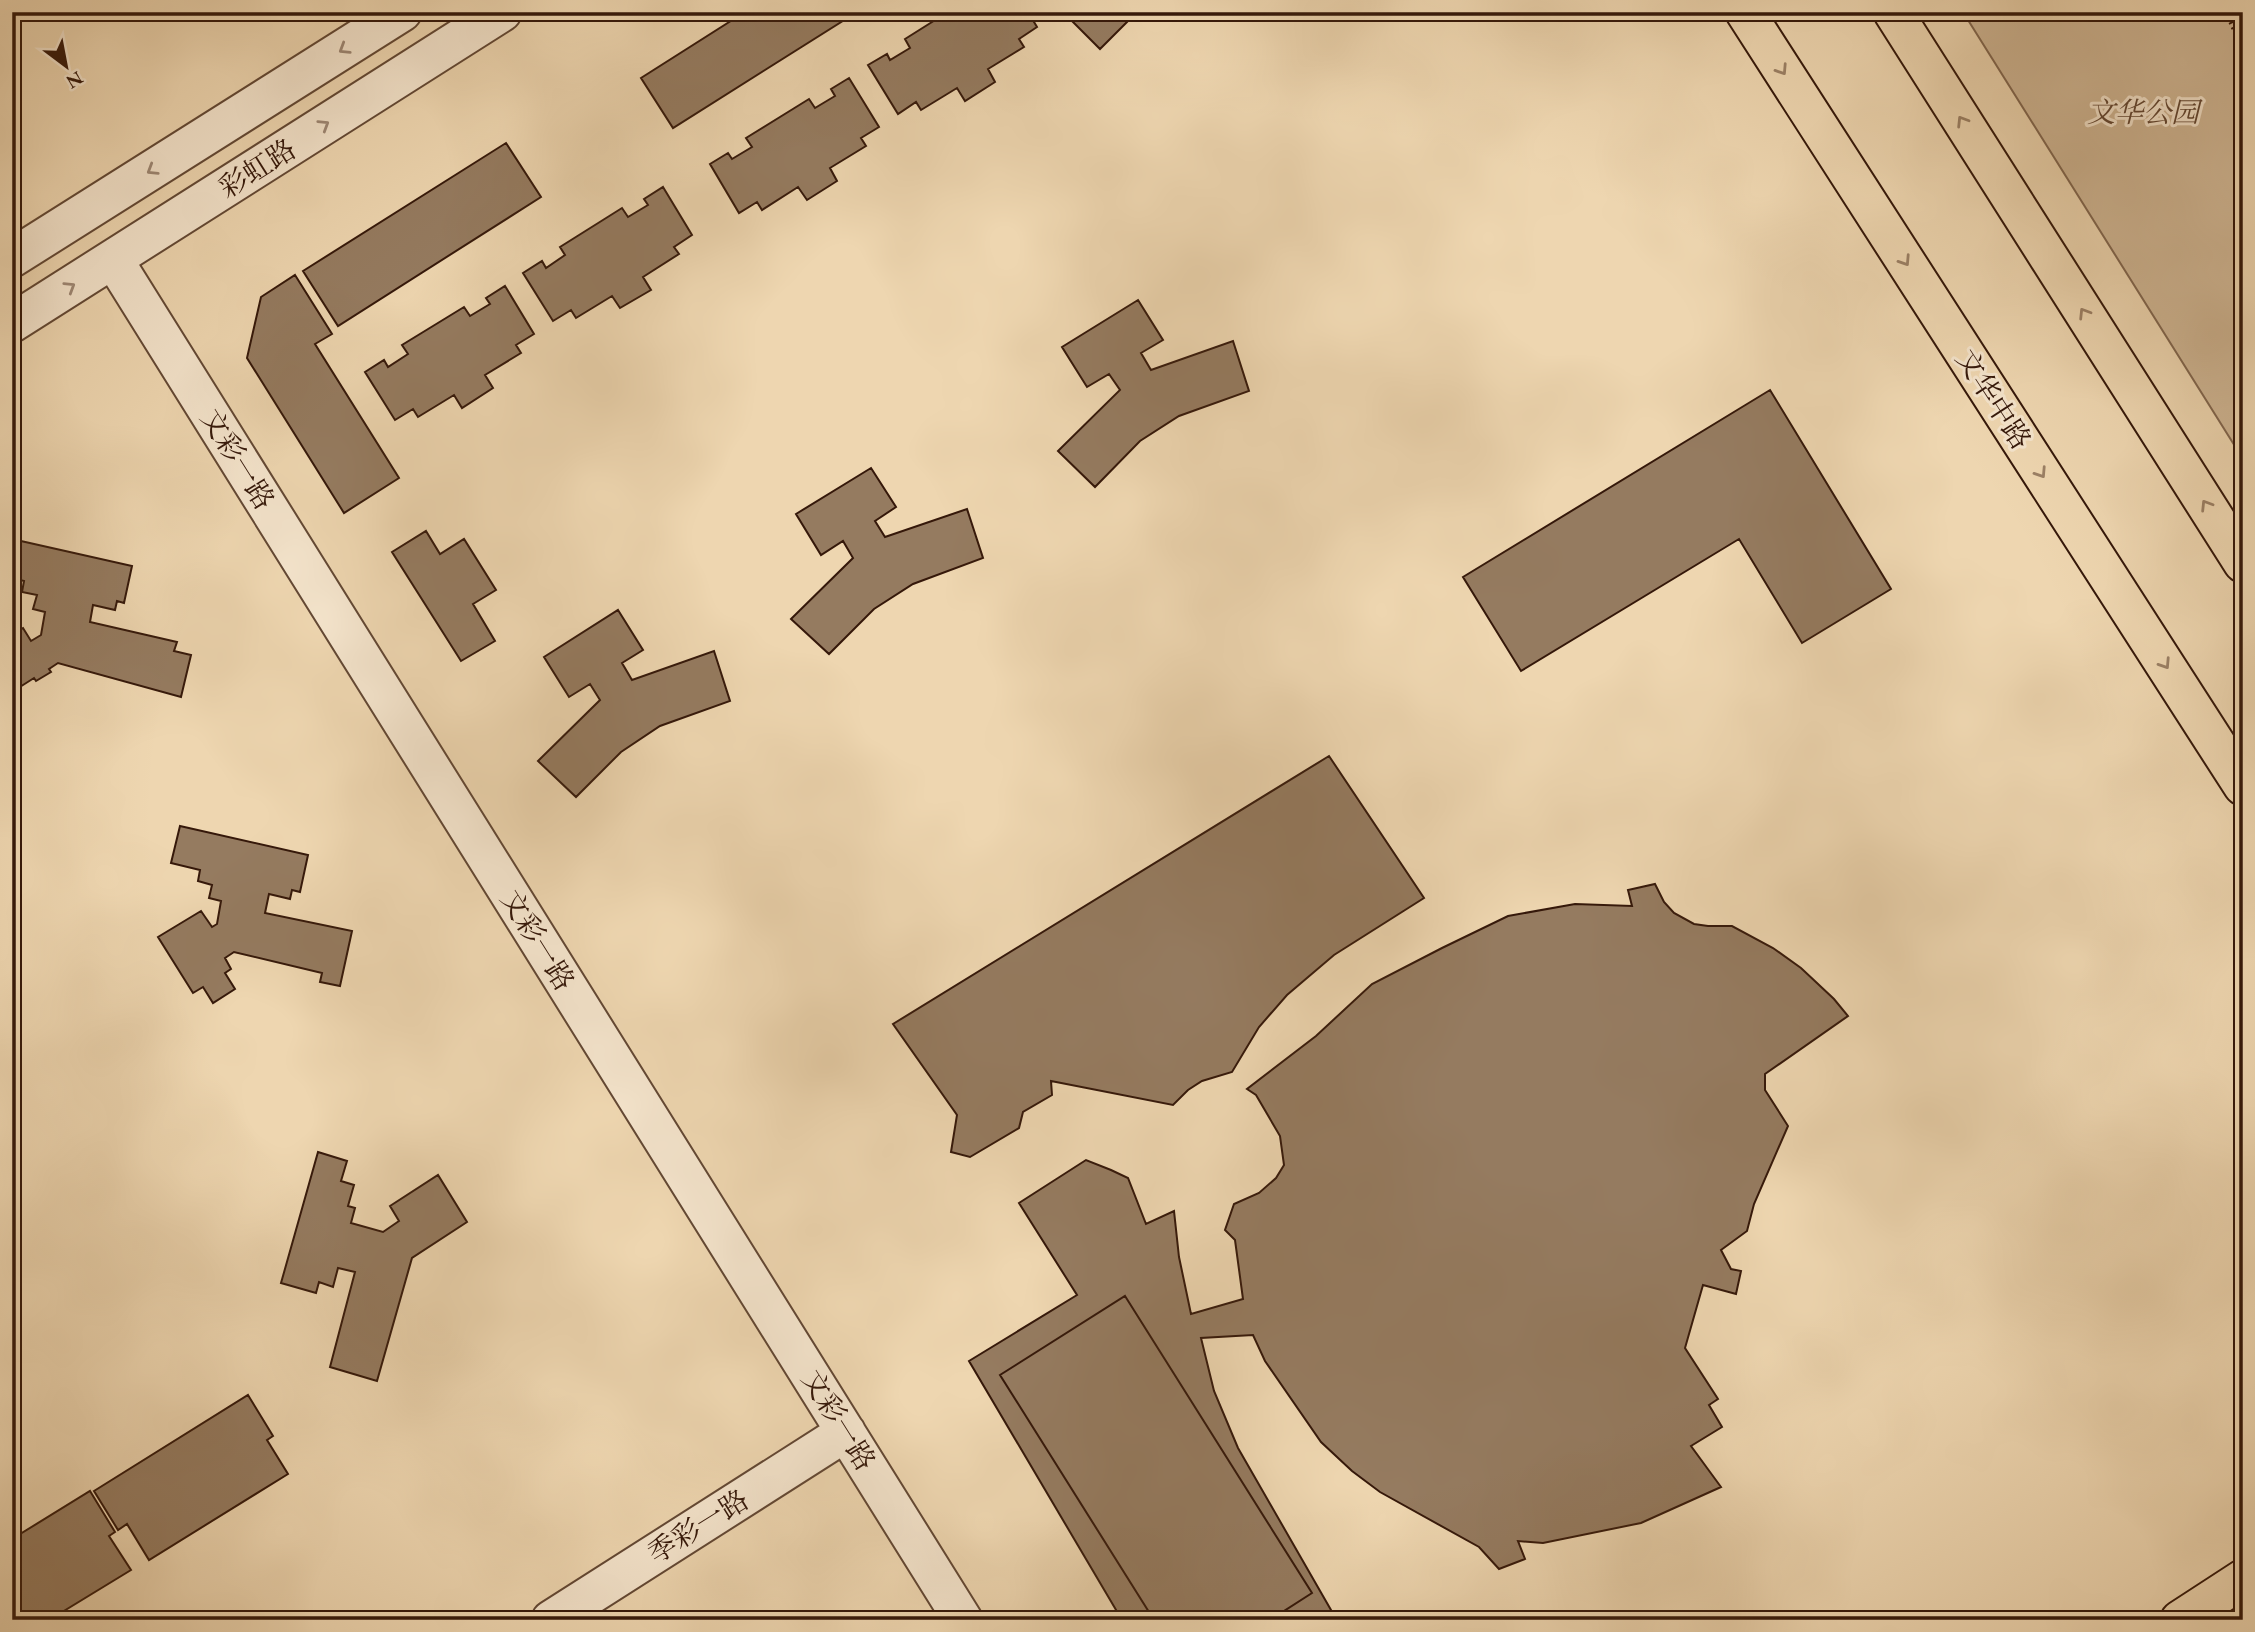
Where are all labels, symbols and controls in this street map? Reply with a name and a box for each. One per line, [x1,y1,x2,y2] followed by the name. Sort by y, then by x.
[32,32,102,102] north arrow
[339,40,352,53] one-way arrow
[1773,62,1786,75] one-way arrow
[61,65,88,95] text: N
[2087,94,2203,130] park label: 文华公园
[1958,116,1971,129] one-way arrow
[316,121,329,134] one-way arrow
[212,130,302,206] street label: 彩虹路
[146,162,159,175] one-way arrow
[1897,253,1909,266] one-way arrow
[62,282,75,295] one-way arrow
[2080,308,2093,321] one-way arrow
[1948,342,2040,456] street label: 文华中路
[193,402,283,516] street label: 文彩一路
[2033,465,2046,478] one-way arrow
[2202,500,2215,513] one-way arrow
[2156,656,2169,669] one-way arrow
[493,883,583,997] street label: 文彩一路
[794,1363,884,1477] street label: 文彩一路
[641,1481,755,1571] street label: 季彩一路

